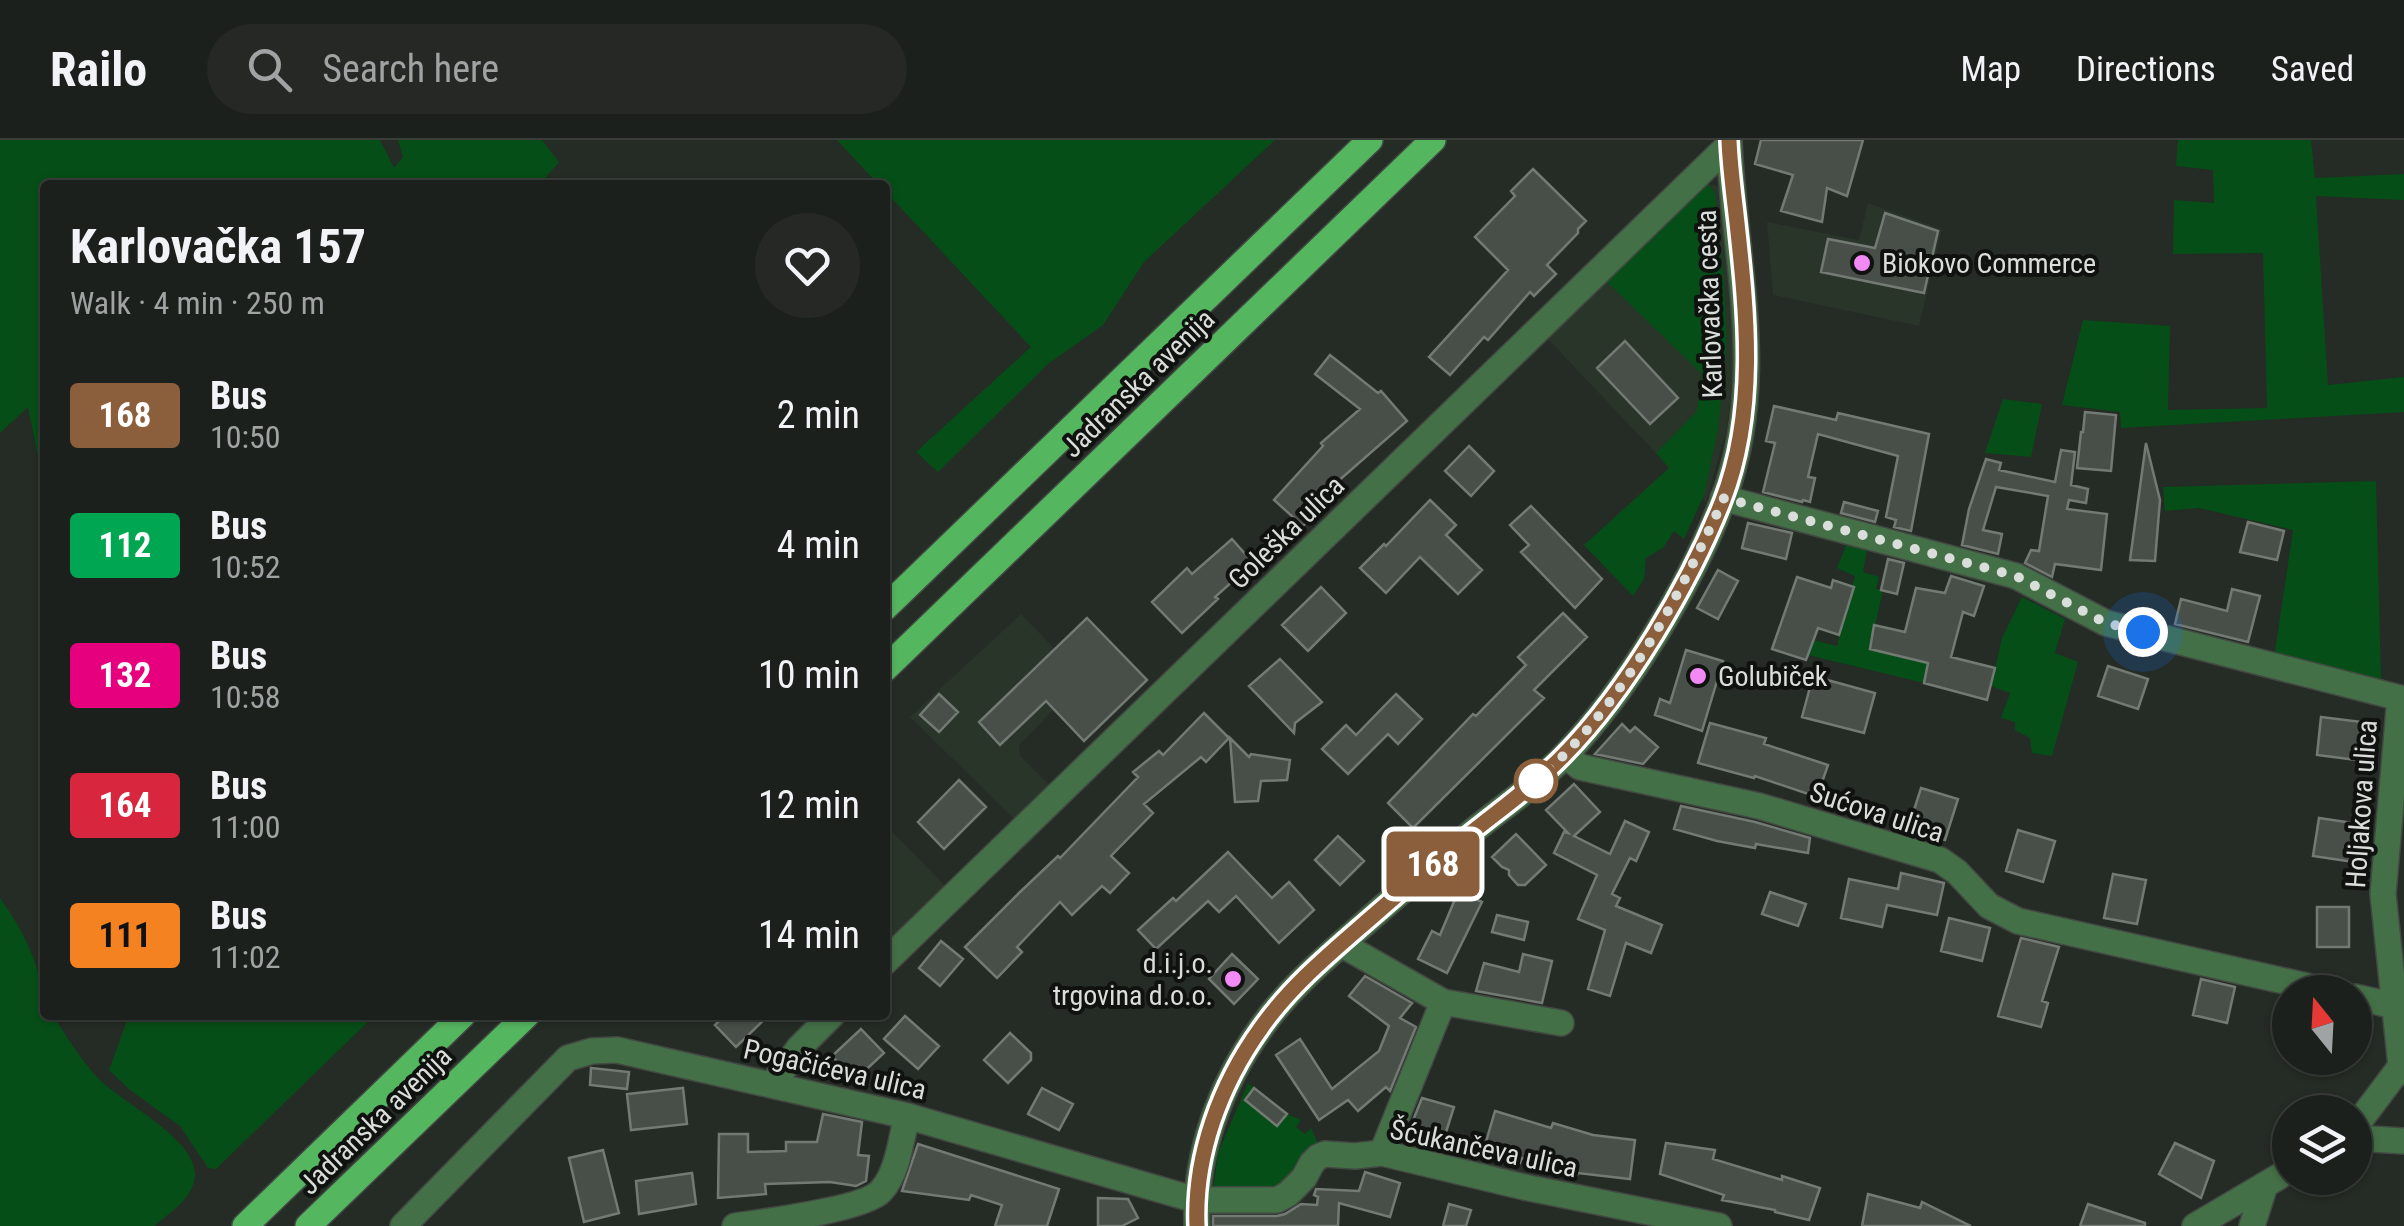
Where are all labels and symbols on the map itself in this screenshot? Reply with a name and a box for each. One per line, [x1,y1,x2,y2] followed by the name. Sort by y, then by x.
[1690,209,1729,399] street label: Karlovačka cesta
[1882,247,2096,280] place label: Biokovo Commerce
[1851,252,1873,274] marker: Biokovo Commerce
[1055,302,1221,464] street label: Jadranska avenija
[1222,469,1351,596] street label: Goleška ulica
[2118,607,2168,657] your location
[1718,660,1828,693] place label: Golubiček
[1687,665,1709,687] marker: Golubiček
[2339,719,2384,889] street label: Holjakova ulica
[1515,760,1557,802] unlabelled marker
[1806,775,1948,850] street label: Sućova ulica
[1376,832,1490,896] line badge: 168
[1053,947,1213,1012] place label: d.i.j.o. trgovina d.o.o.
[1222,968,1244,990] marker: d.i.j.o. trgovina d.o.o.
[2272,975,2372,1075] north arrow
[740,1032,929,1107] street label: Pogačićeva ulica
[292,1039,458,1201] street label: Jadranska avenija
[1387,1113,1581,1184] street label: Šćukančeva ulica

